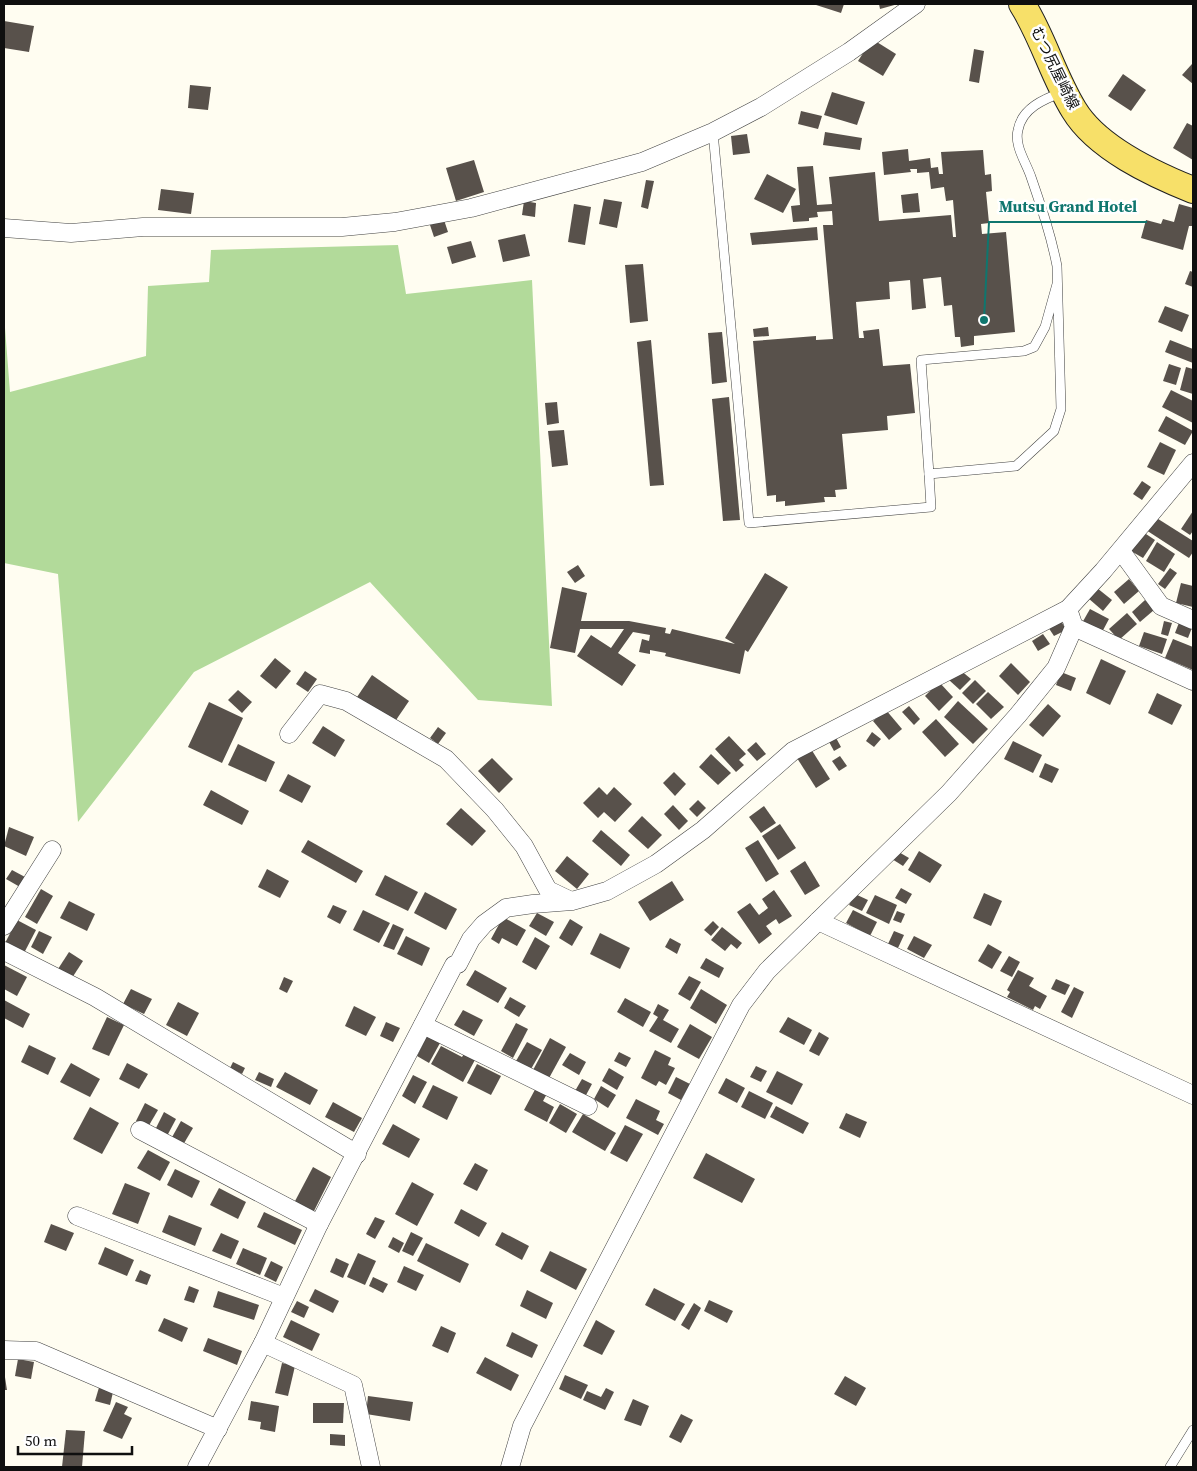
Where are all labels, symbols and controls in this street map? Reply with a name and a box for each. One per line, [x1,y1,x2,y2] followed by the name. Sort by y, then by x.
[1026,23,1085,113] street label: むつ尻屋崎線
[989,191,1147,222] callout: Mutsu Grand Hotel
[999,195,1137,217] text: Mutsu Grand Hotel
[18,1424,131,1456] scale bar
[25,1430,57,1451] text: 50 m

